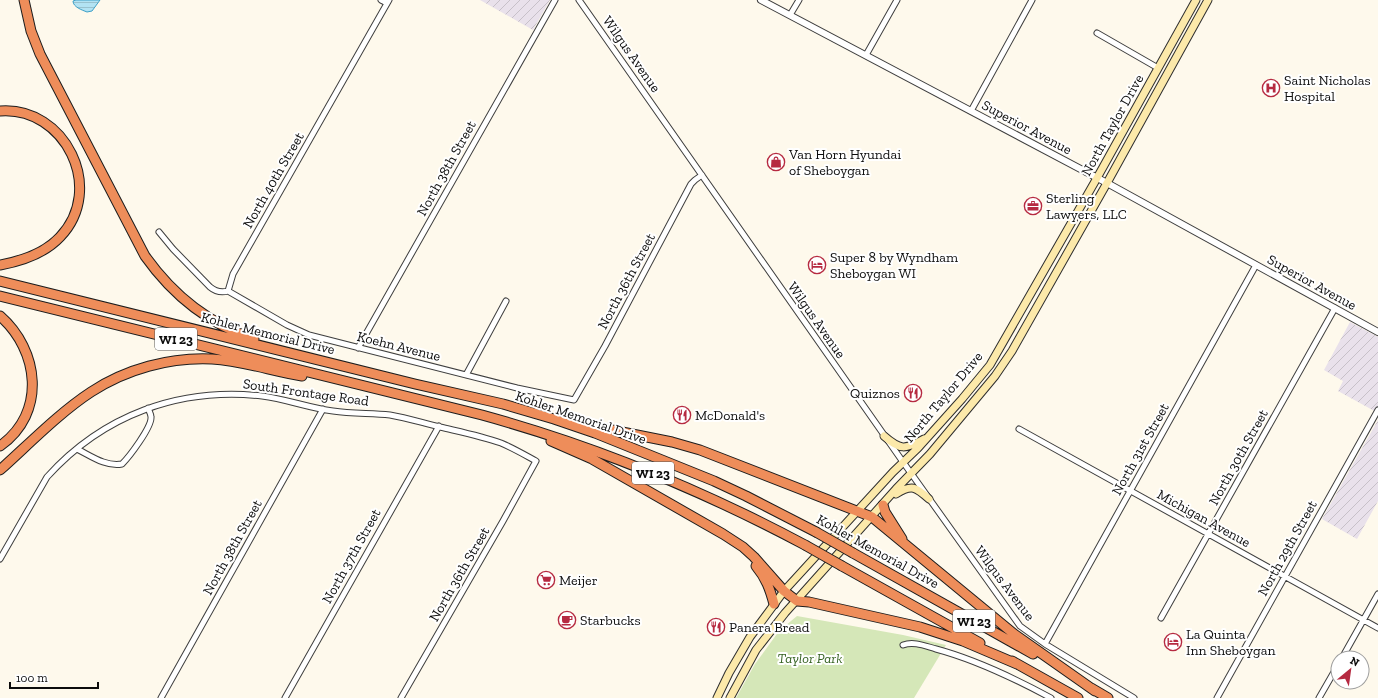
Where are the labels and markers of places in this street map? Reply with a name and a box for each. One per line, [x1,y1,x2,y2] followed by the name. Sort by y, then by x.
[1284,72,1371,105] place label: Saint Nicholas Hospital
[1261,78,1281,98] hospital icon: Saint Nicholas Hospital
[788,146,901,179] place label: Van Horn Hyundai of Sheboygan
[766,152,786,172] shop icon: Van Horn Hyundai of Sheboygan
[1046,190,1127,223] place label: Sterling Lawyers, LLC
[1023,196,1043,216] office icon: Sterling Lawyers, LLC
[830,249,958,282] place label: Super 8 by Wyndham Sheboygan WI
[807,255,827,275] hotel icon: Super 8 by Wyndham Sheboygan WI
[903,383,923,403] restaurant icon: Quiznos
[850,385,900,402] place label: Quiznos
[672,405,692,425] restaurant icon: McDonald's
[695,407,765,424] place label: McDonald's
[536,570,556,590] supermarket icon: Meijer
[559,572,598,589] place label: Meijer
[557,610,577,630] cafe icon: Starbucks
[580,612,641,629] place label: Starbucks
[706,617,726,637] restaurant icon: Panera Bread
[729,619,810,636] place label: Panera Bread
[1186,626,1276,659] place label: La Quinta Inn Sheboygan
[1163,632,1183,652] hotel icon: La Quinta Inn Sheboygan

